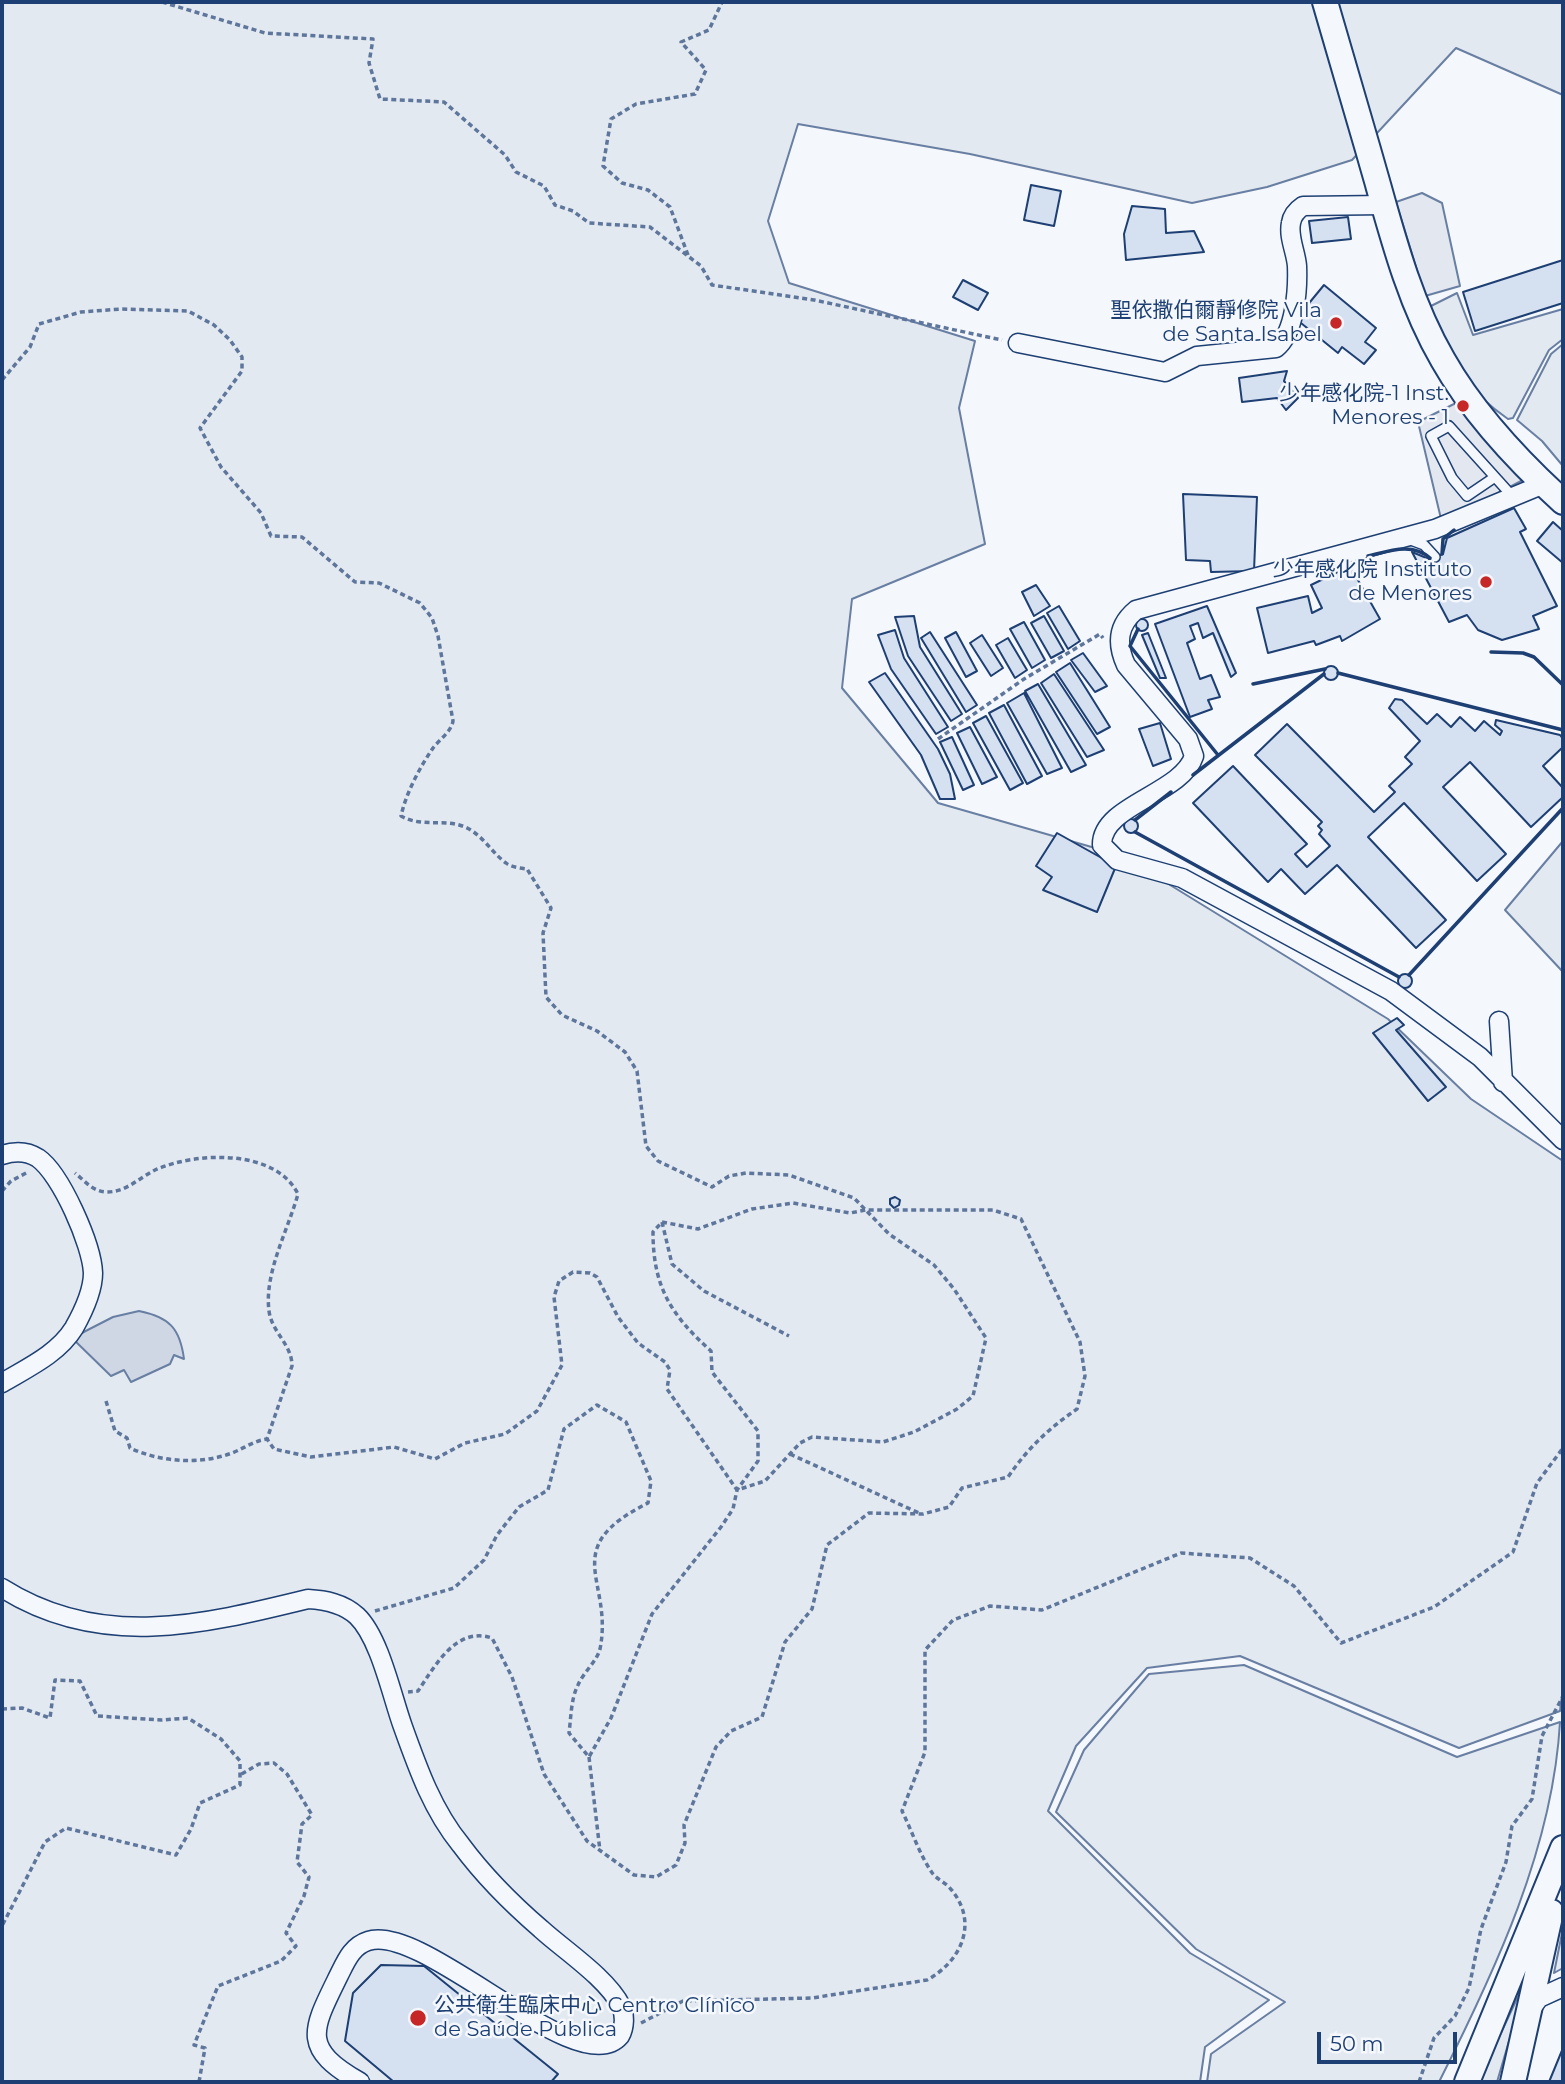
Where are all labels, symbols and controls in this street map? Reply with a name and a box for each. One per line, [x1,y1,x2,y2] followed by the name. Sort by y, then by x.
[1111,298,1322,348] place label: 聖依撒伯爾靜修院 Vila de Santa Isabel
[1328,315,1344,331] marker: 聖依撒伯爾靜修院 Vila de Santa Isabel
[1279,381,1449,431] place label: 少年感化院-1 Inst. Menores - 1
[1455,398,1471,414] marker: 少年感化院-1 Inst. Menores - 1
[1273,557,1472,607] place label: 少年感化院 Instituto de Menores
[1478,574,1494,590] marker: 少年感化院 Instituto de Menores
[434,1993,755,2043] place label: 公共衛生臨床中心 Centro Clínico de Saúde Pública
[408,2008,428,2028] marker: 公共衛生臨床中心 Centro Clínico de Saúde Pública
[1320,2018,1460,2062] scale bar
[1330,2031,1384,2056] text: 50 m

